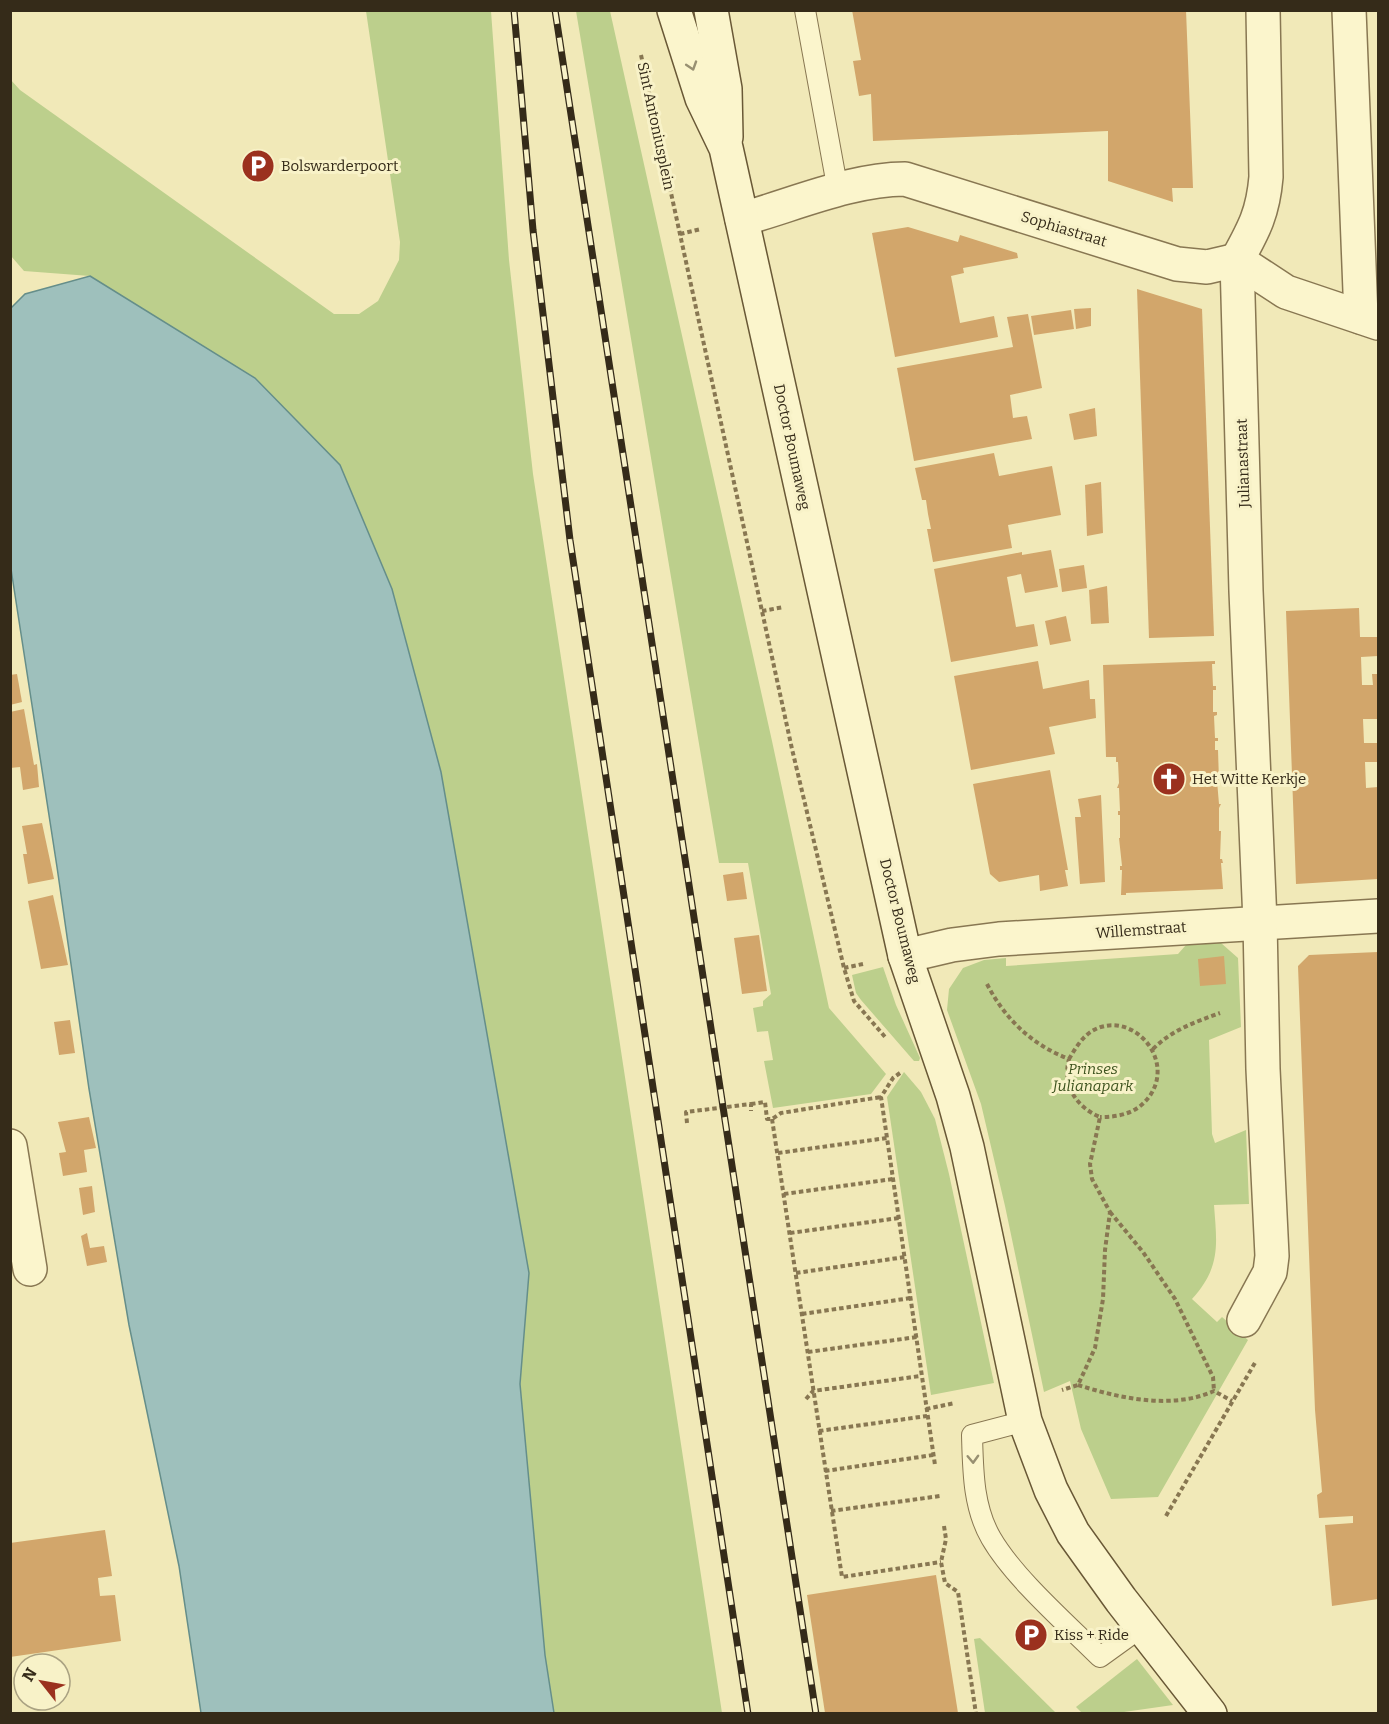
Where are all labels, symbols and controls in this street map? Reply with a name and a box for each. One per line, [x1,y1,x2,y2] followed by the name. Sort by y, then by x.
[634,60,678,192] street label: Sint Antoniusplein
[685,60,697,71] one-way arrow
[240,148,276,184] parking icon: Bolswarderpoort
[281,157,399,175] place label: Bolswarderpoort
[1019,207,1110,251] street label: Sophiastraat
[770,382,814,512] street label: Doctor Boumaweg
[1232,418,1254,509] street label: Julianastraat
[1151,761,1187,797] church icon: Het Witte Kerkje
[1192,770,1306,788] place label: Het Witte Kerkje
[876,857,924,985] street label: Doctor Boumaweg
[1095,918,1188,942] street label: Willemstraat
[1051,1060,1134,1095] park label: Prinses Julianapark
[966,1455,979,1464] one-way arrow
[1013,1617,1049,1653] parking icon: Kiss + Ride
[1054,1626,1129,1644] place label: Kiss + Ride
[12,1652,72,1712] north arrow
[18,1664,41,1685] text: N

